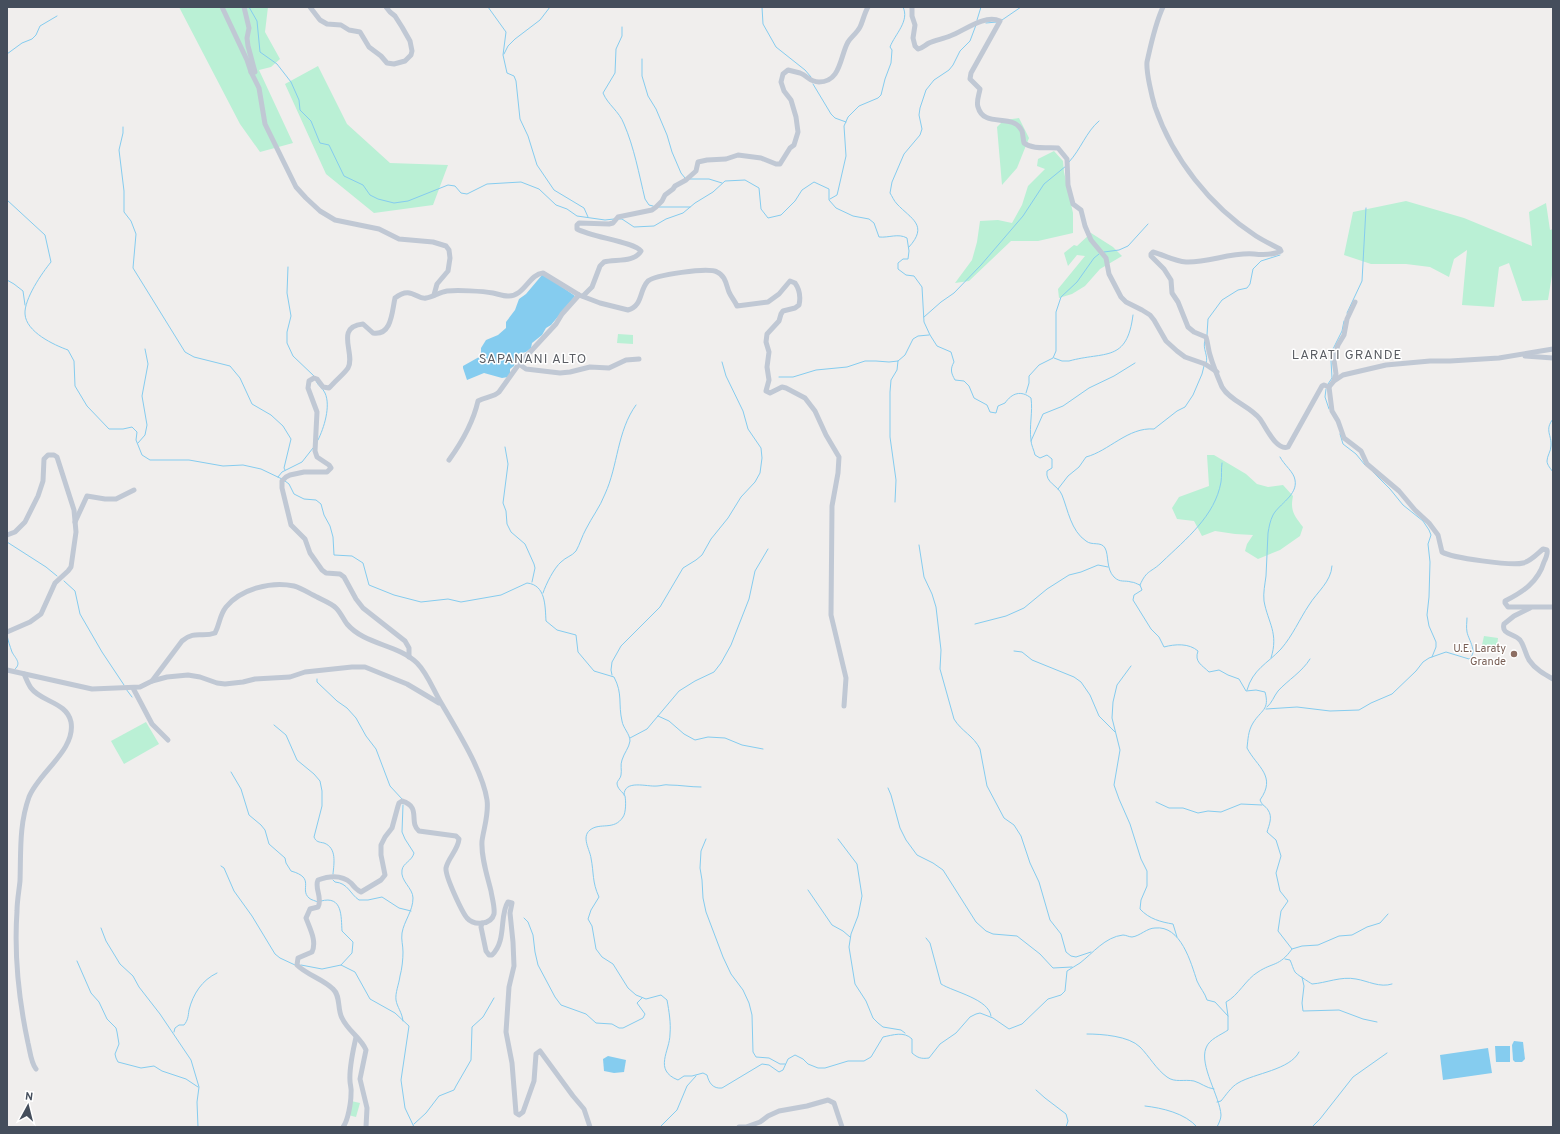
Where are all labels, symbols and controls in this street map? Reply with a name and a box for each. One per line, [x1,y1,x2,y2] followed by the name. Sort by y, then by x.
[1292,348,1402,364] district label: LARATI GRANDE
[479,352,587,368] district label: SAPANANI ALTO
[1453,642,1506,669] place label: U.E. Laraty Grande
[1509,649,1519,659] marker: U.E. Laraty Grande
[8,1086,48,1126] north arrow
[24,1090,34,1104] text: N

